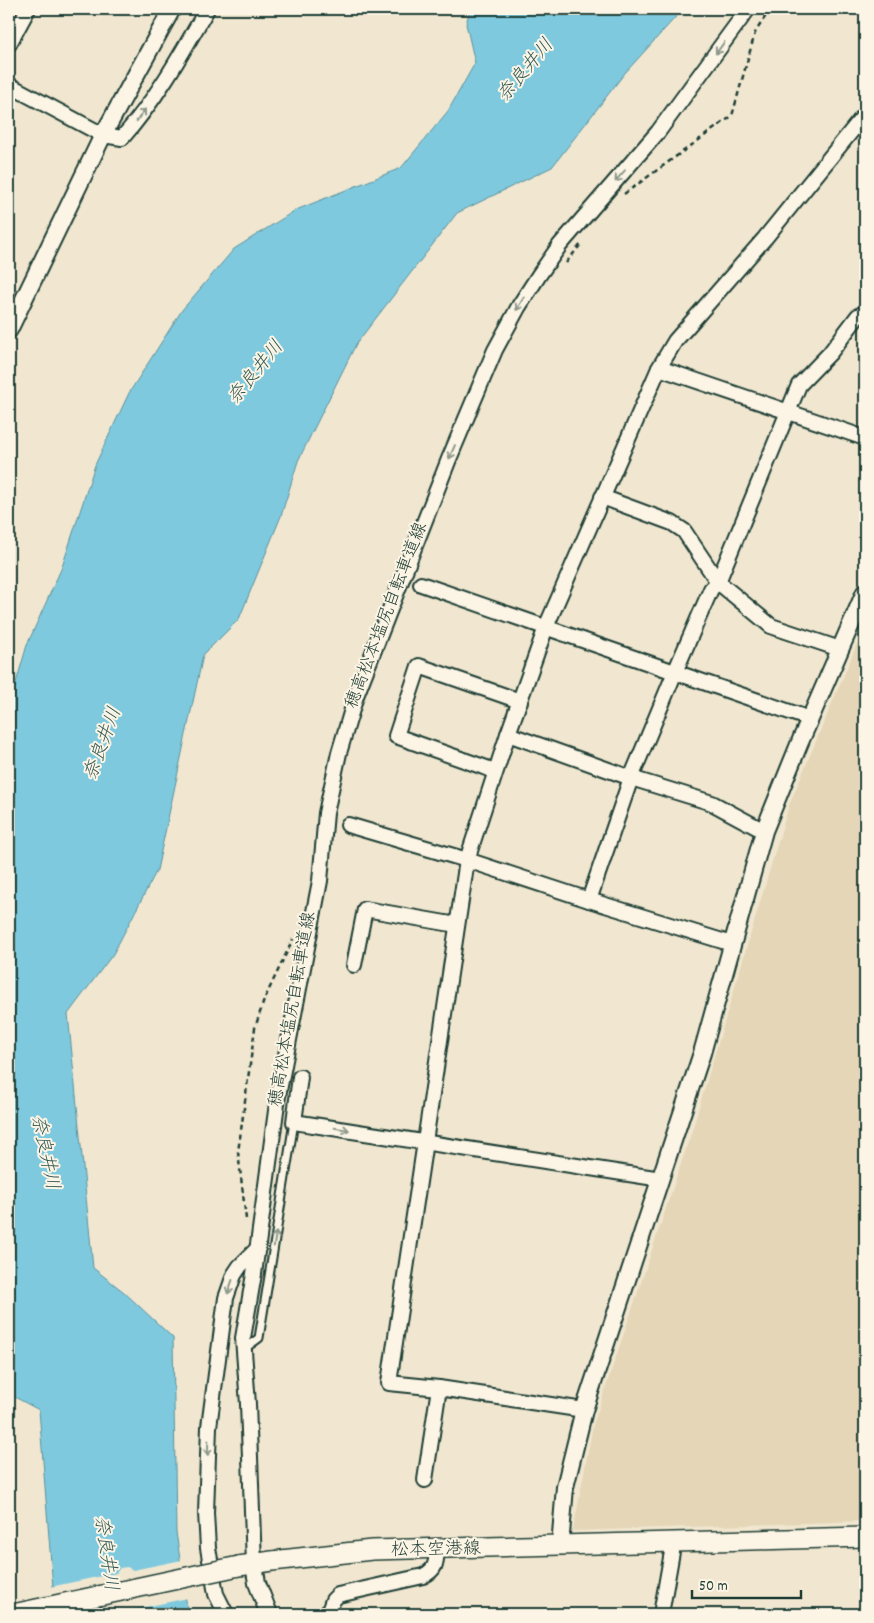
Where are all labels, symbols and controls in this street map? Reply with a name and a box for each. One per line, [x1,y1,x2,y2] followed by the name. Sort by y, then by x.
[492,33,561,109] water label: 奈良井川
[714,41,725,54] one-way arrow
[136,108,146,122] one-way arrow
[614,169,625,182] one-way arrow
[515,297,525,311] one-way arrow
[222,335,291,411] water label: 奈良井川
[447,444,456,459] one-way arrow
[340,519,434,713] street label: 穂高松本塩尻自転車道線
[79,704,130,785] water label: 奈良井川
[264,910,323,1109] street label: 穂高松本塩尻自転車道線
[22,1113,65,1193] water label: 奈良井川
[334,1124,350,1134] one-way arrow
[270,1232,280,1248] one-way arrow
[225,1279,234,1294] one-way arrow
[203,1439,213,1455] one-way arrow
[86,1514,123,1593] water label: 奈良井川
[391,1537,481,1564] street label: 松本空港線
[692,1568,800,1600] scale bar
[699,1576,728,1598] text: 50 m

